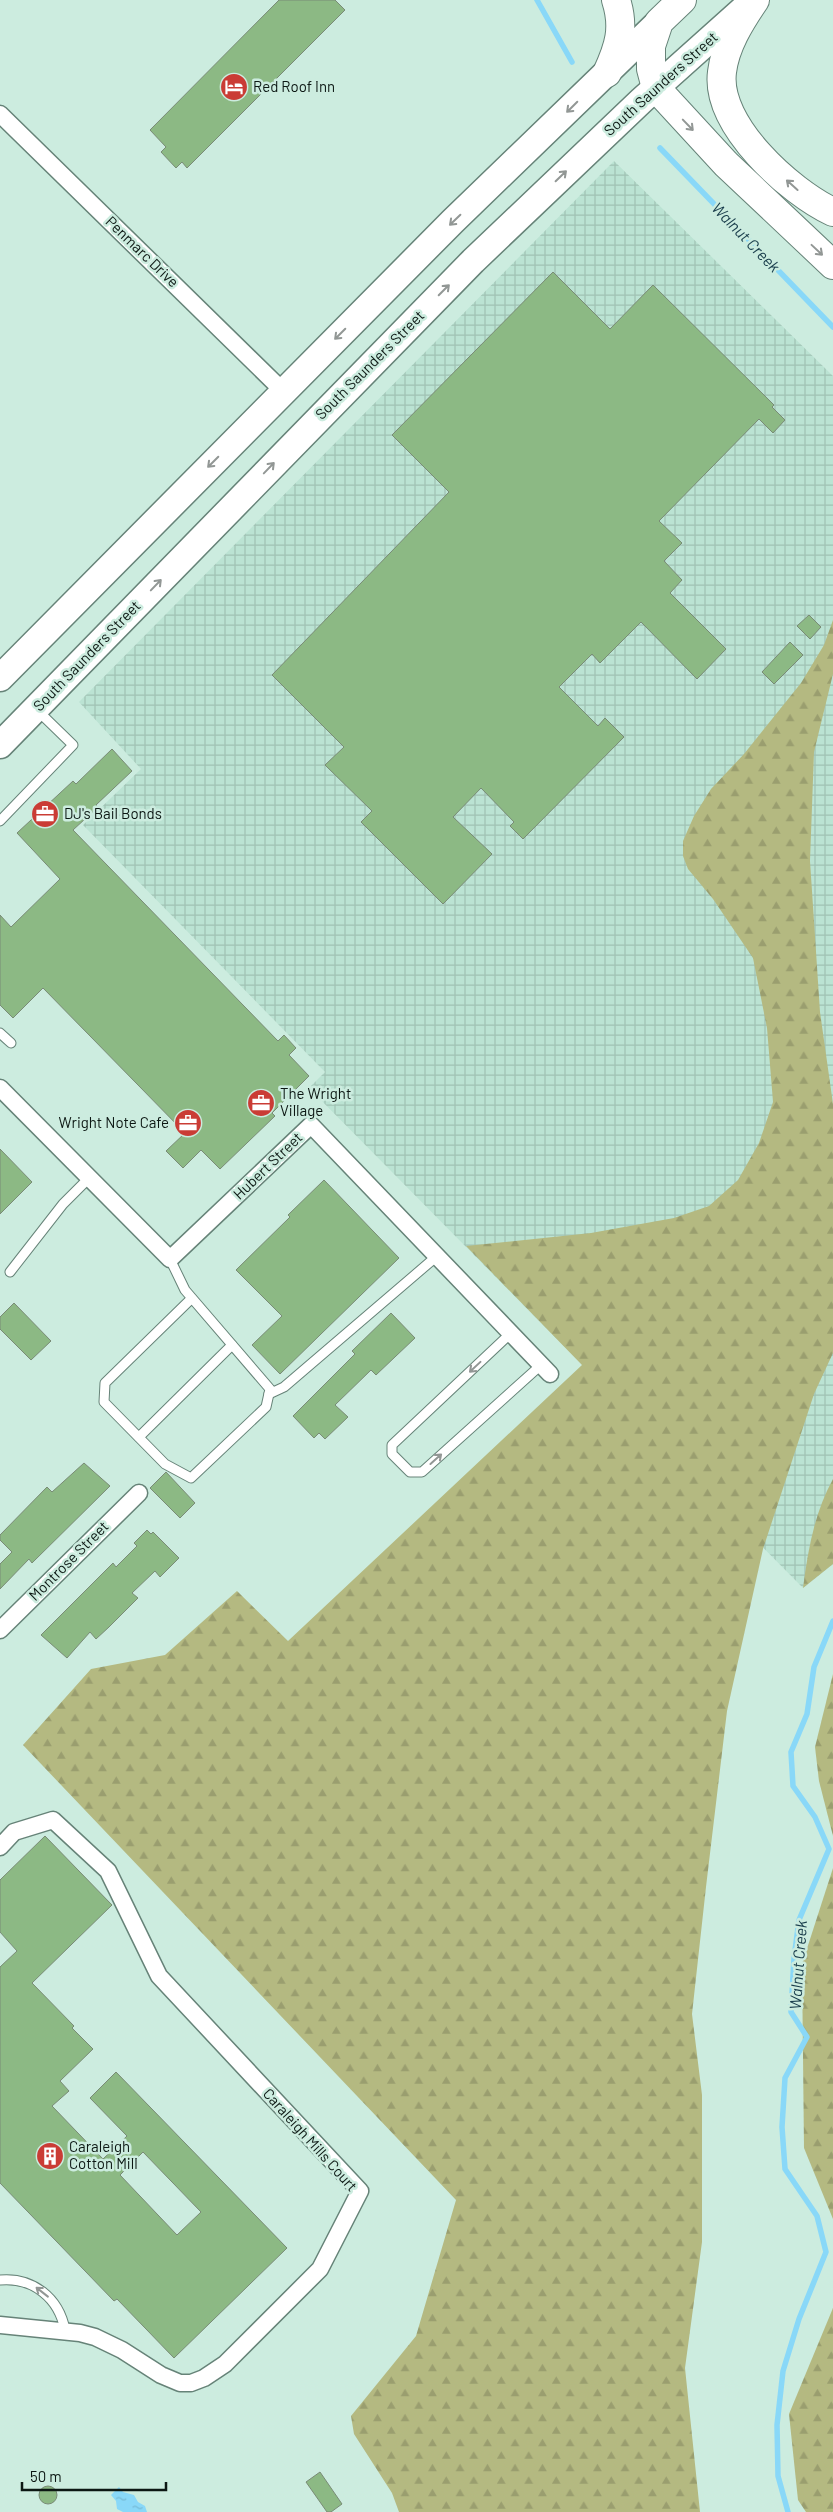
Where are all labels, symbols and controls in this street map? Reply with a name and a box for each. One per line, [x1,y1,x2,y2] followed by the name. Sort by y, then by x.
[600,27,721,139] street label: South Saunders Street
[219,72,249,102] hotel icon: Red Roof Inn
[253,77,335,95] place label: Red Roof Inn
[566,101,578,113] one-way arrow
[682,118,694,131] one-way arrow
[555,170,567,182] one-way arrow
[786,179,799,191] one-way arrow
[708,198,785,276] water label: Walnut Creek
[102,212,183,291] street label: Penmarc Drive
[449,214,461,226] one-way arrow
[810,244,823,256] one-way arrow
[438,284,450,296] one-way arrow
[311,306,428,423] street label: South Saunders Street
[334,328,346,341] one-way arrow
[207,456,219,468] one-way arrow
[263,462,275,474] one-way arrow
[150,578,162,591] one-way arrow
[29,596,144,714] street label: South Saunders Street
[30,799,60,829] office icon: DJ's Bail Bonds
[64,804,162,822] place label: DJ's Bail Bonds
[280,1084,351,1119] place label: The Wright Village
[246,1088,276,1118] office icon: The Wright Village
[173,1108,203,1138] office icon: Wright Note Cafe
[58,1113,169,1131] place label: Wright Note Cafe
[229,1128,306,1203] street label: Hubert Street
[469,1361,482,1373] one-way arrow
[430,1453,443,1465] one-way arrow
[25,1517,112,1604] street label: Montrose Street
[785,1919,810,2010] water label: Walnut Creek
[260,2084,362,2194] street label: Caraleigh Mills Court
[69,2137,138,2172] place label: Caraleigh Cotton Mill
[35,2141,65,2171] building icon: Caraleigh Cotton Mill
[36,2287,49,2298] one-way arrow
[22,2460,166,2492] scale bar
[30,2467,62,2485] text: 50 m

